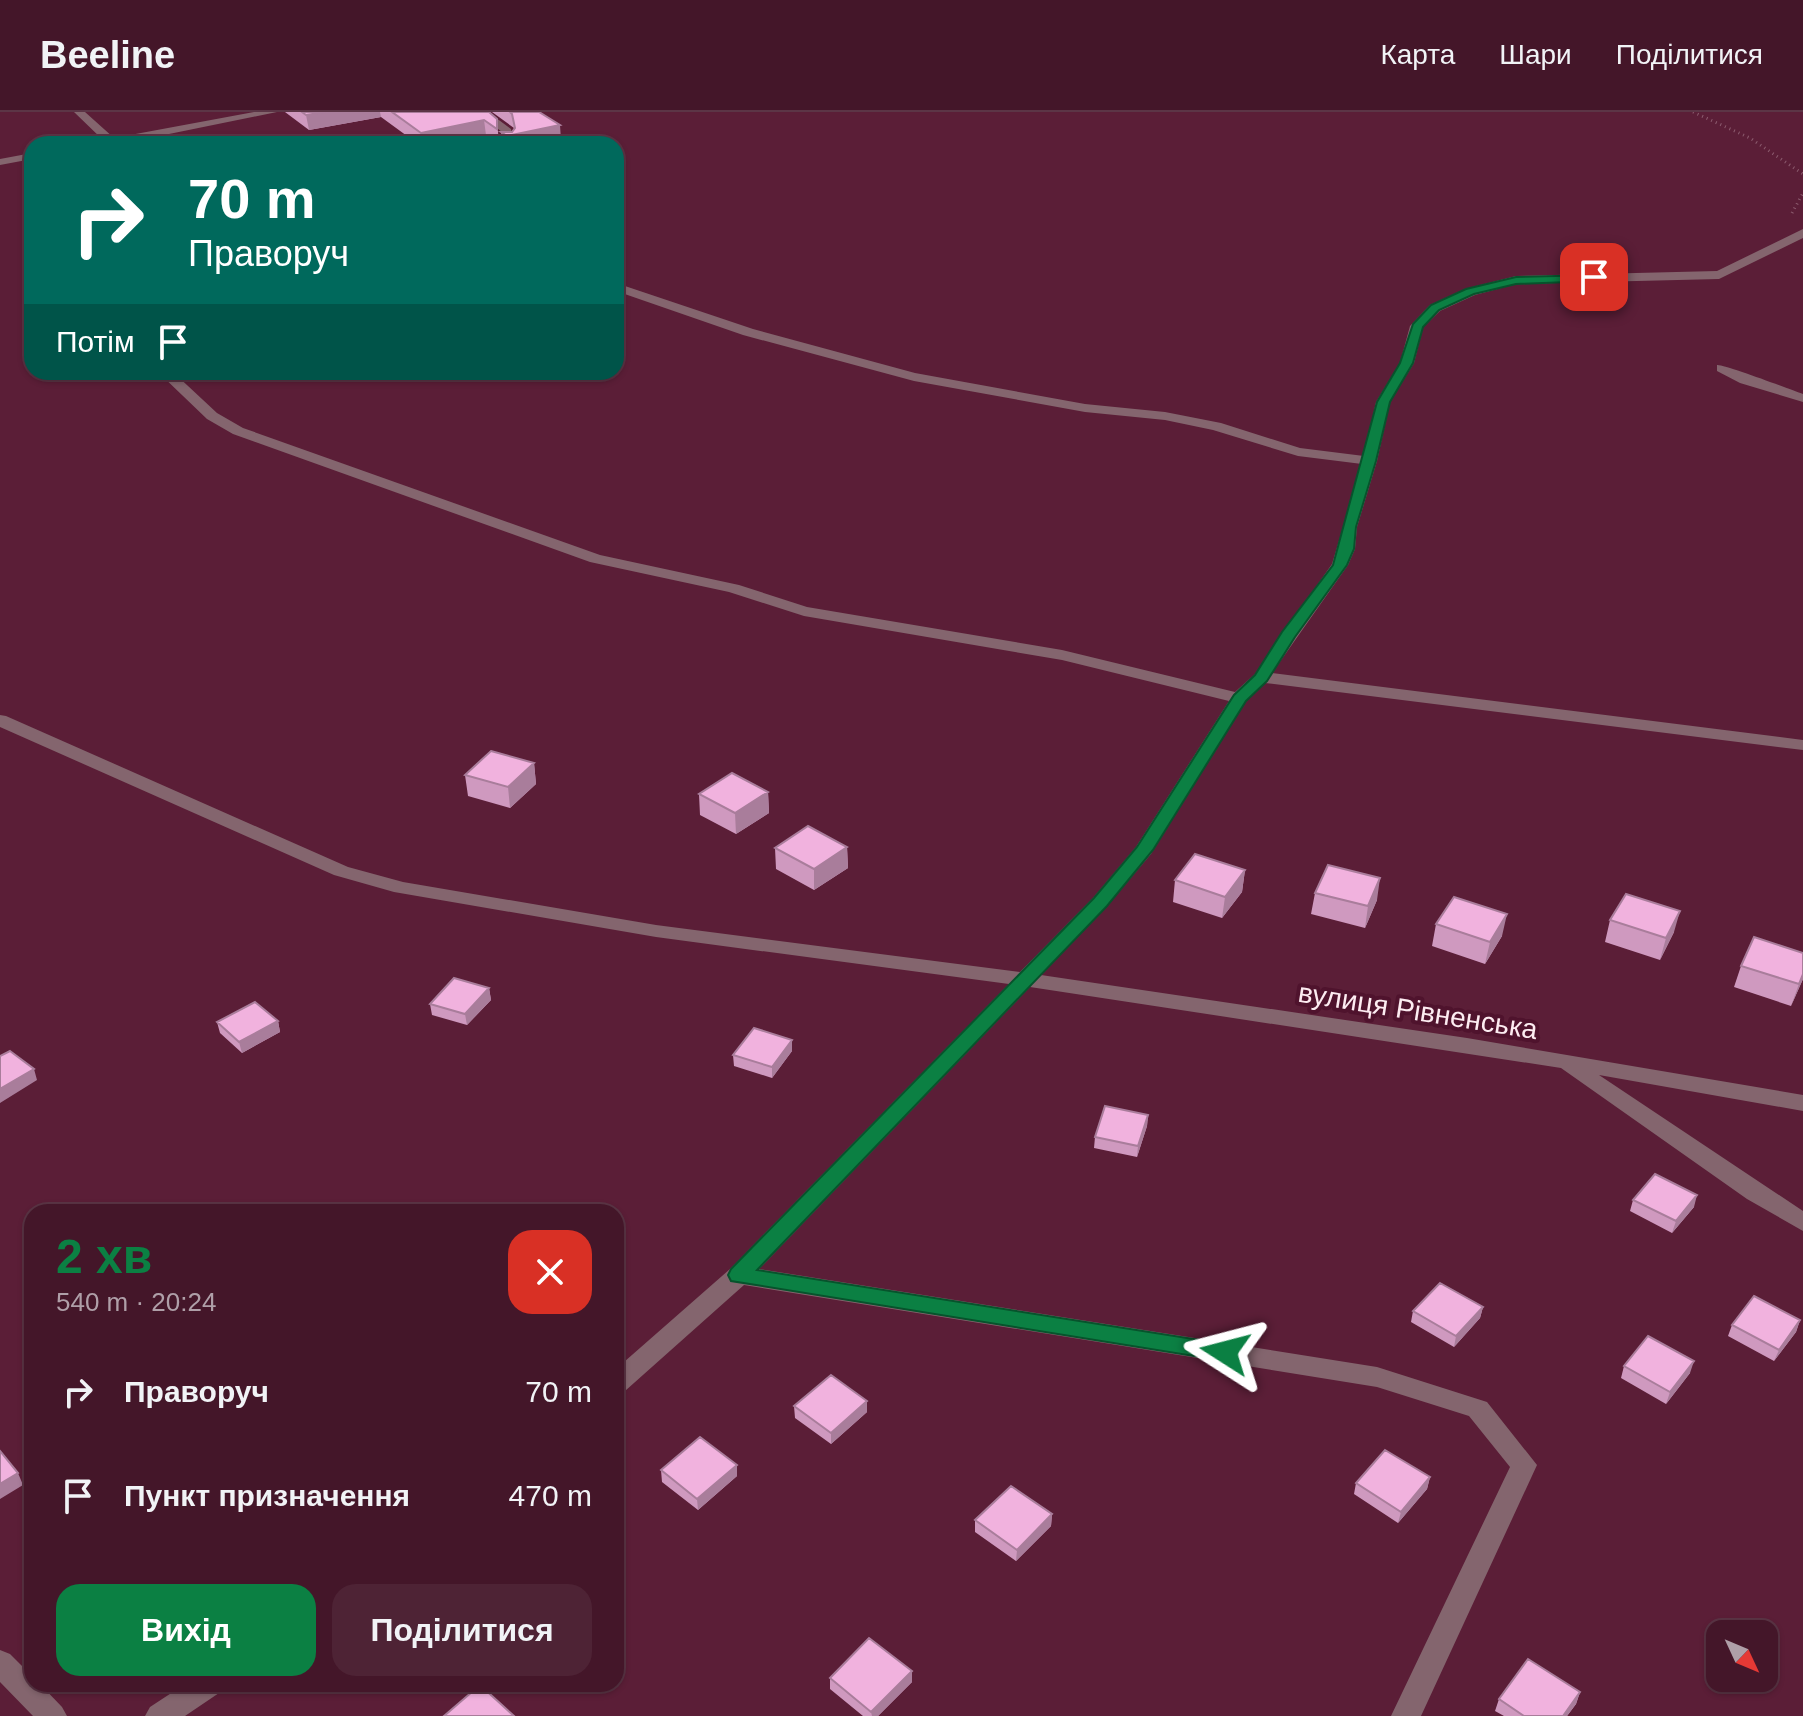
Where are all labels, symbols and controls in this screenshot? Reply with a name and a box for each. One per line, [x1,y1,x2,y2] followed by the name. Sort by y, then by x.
[40,34,175,76] text: Beeline
[1380,39,1455,70] text: Карта
[1499,39,1572,70] text: Шари
[1616,39,1763,70] text: Поділитися
[188,167,316,230] text: 70 m
[56,168,160,272] icon: right
[188,233,349,274] text: Праворуч
[1560,243,1628,311] pin
[1572,255,1616,299] icon: arrive
[151,320,195,364] icon: arrive
[56,325,135,358] text: Потім
[1296,977,1540,1045] street label: вулиця Рівненська
[56,1230,152,1283] text: 2 хв
[508,1230,592,1314] button: close
[56,1287,216,1317] text: 540 m · 20:24
[1183,1310,1267,1394] position arrow
[56,1370,100,1414] icon: right
[124,1375,269,1408] text: Праворуч
[525,1375,592,1408] text: 70 m
[56,1474,100,1518] icon: arrive
[124,1479,410,1512] text: Пункт призначення
[509,1479,592,1512] text: 470 m
[56,1584,316,1676] button: Вихід
[332,1584,592,1676] button: Поділитися
[1706,1620,1778,1692] north arrow
[1706,1620,1778,1692] map controls

